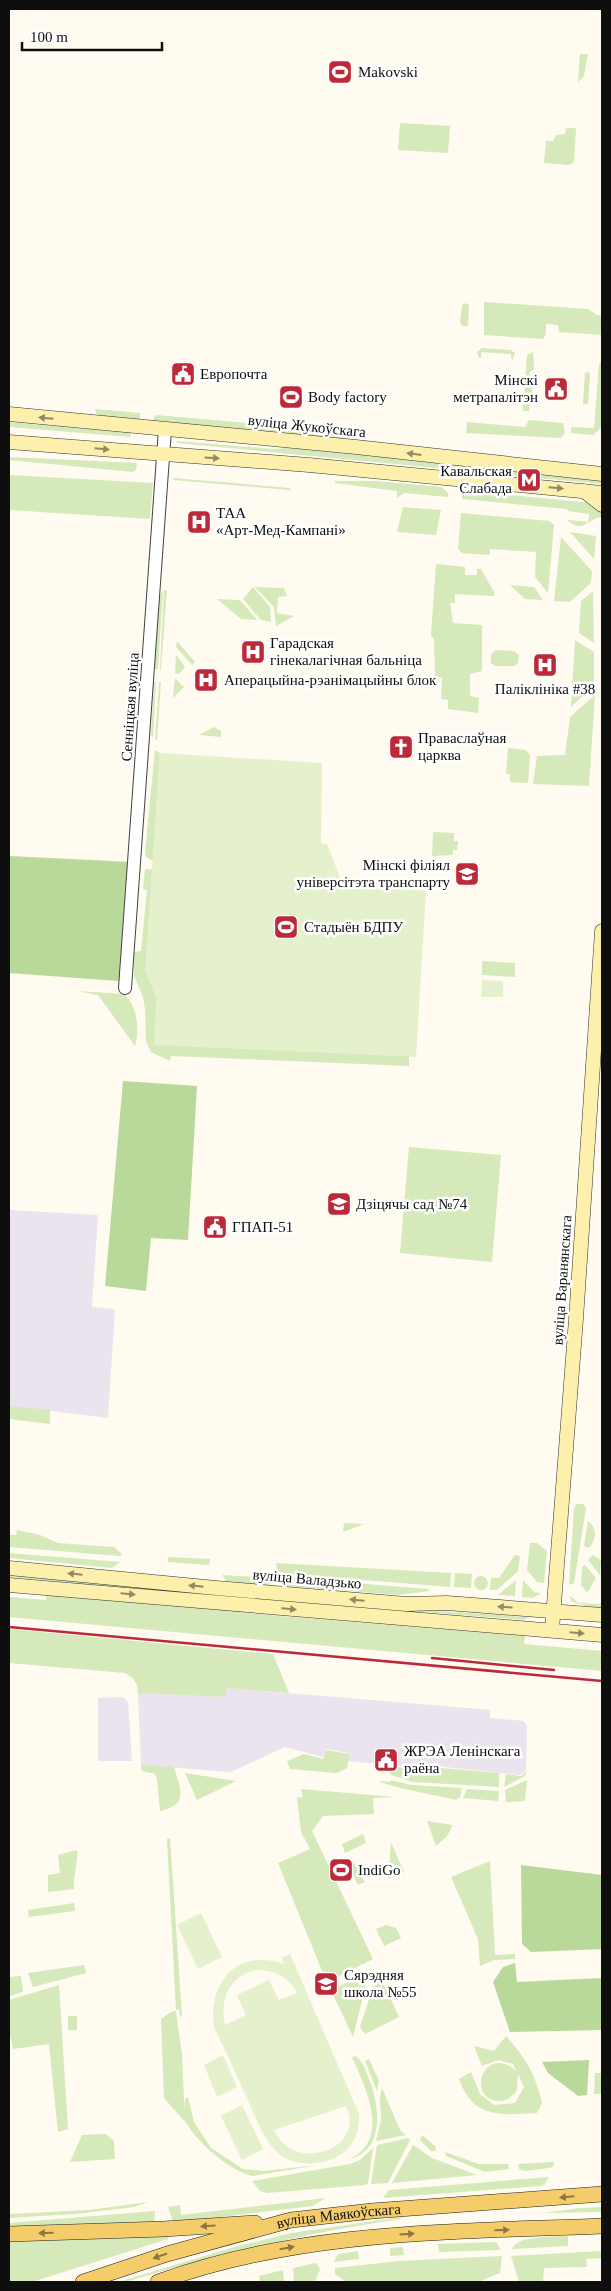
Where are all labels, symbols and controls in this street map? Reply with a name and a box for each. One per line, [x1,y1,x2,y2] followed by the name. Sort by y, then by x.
[22,20,162,52] scale bar
[30,29,68,45] text: 100 m
[327,59,353,85] sports icon: Makovski
[358,64,418,80] place label: Makovski
[170,361,196,387] public building icon: Европочта
[200,366,268,382] place label: Европочта
[453,372,538,405] place label: Мінскі метрапалітэн
[543,376,569,402] public building icon: Мінскі метрапалітэн
[278,384,304,410] sports icon: Body factory
[308,389,387,405] place label: Body factory
[247,412,367,440] street label: вуліца Жукоўскага
[38,414,54,422] one-way arrow
[94,446,110,454] one-way arrow
[406,450,422,458] one-way arrow
[204,454,220,462] one-way arrow
[440,463,512,496] place label: Кавальская Слабада
[516,467,542,493] metro station icon: Кавальская Слабада
[549,484,565,492] one-way arrow
[216,505,346,538] place label: ТАА «Арт-Мед-Кампані»
[186,509,212,535] hospital icon: ТАА «Арт-Мед-Кампані»
[270,635,422,668] place label: Гарадская гінекалагічная бальніца
[240,639,266,665] hospital icon: Гарадская гінекалагічная бальніца
[118,652,142,762] street label: Сенніцкая вуліца
[532,652,558,678] hospital icon: Паліклініка #38
[193,667,219,693] hospital icon: Аперацыйна-рэанімацыйны блок
[224,672,437,688] place label: Аперацыйна-рэанімацыйны блок
[495,681,595,697] place label: Паліклініка #38
[418,730,507,763] place label: Праваслаўная царква
[388,734,414,760] church icon: Праваслаўная царква
[296,857,451,890] place label: Мінскі філіял універсітэта транспарту
[454,861,480,887] school or university icon: Мінскі філіял універсітэта транспарту
[273,914,299,940] sports icon: Стадыён БДПУ
[304,919,403,935] place label: Стадыён БДПУ
[326,1191,352,1217] school or university icon: Дзіцячы сад №74
[356,1196,468,1212] place label: Дзіцячы сад №74
[202,1214,228,1240] public building icon: ГПАП-51
[549,1214,575,1346] street label: вуліца Варанянскага
[232,1219,293,1235] place label: ГПАП-51
[252,1566,362,1592] street label: вуліца Валадзько
[67,1570,83,1578] one-way arrow
[187,1582,203,1590] one-way arrow
[120,1591,136,1599] one-way arrow
[349,1595,365,1603] one-way arrow
[497,1602,513,1610] one-way arrow
[282,1605,298,1613] one-way arrow
[570,1629,586,1637] one-way arrow
[404,1743,521,1776] place label: ЖРЭА Ленінскага раёна
[373,1747,399,1773] public building icon: ЖРЭА Ленінскага раёна
[328,1857,354,1883] sports icon: IndiGo
[358,1862,401,1878] place label: IndiGo
[344,1967,417,2000] place label: Сярэдняя школа №55
[313,1971,339,1997] school or university icon: Сярэдняя школа №55
[559,2193,575,2201] one-way arrow
[275,2201,402,2232] street label: вуліца Маякоўскага
[200,2222,216,2230] one-way arrow
[494,2225,510,2233] one-way arrow
[37,2229,53,2237] one-way arrow
[400,2230,416,2238] one-way arrow
[279,2244,295,2252] one-way arrow
[152,2253,167,2261] one-way arrow

